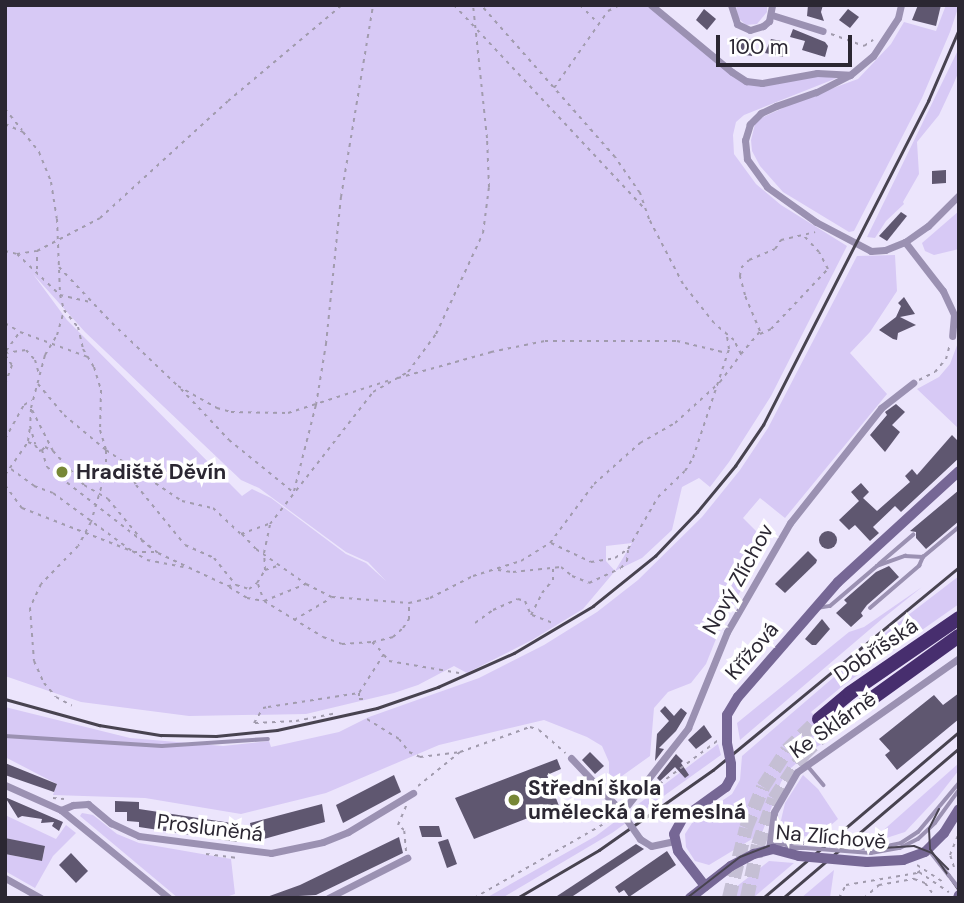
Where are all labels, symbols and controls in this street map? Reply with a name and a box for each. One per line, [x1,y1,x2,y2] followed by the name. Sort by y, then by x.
[719,21,856,65] scale bar
[729,33,789,61] text: 100 m
[76,459,226,485] place label: Hradiště Děvín
[54,464,70,480] marker: Hradiště Děvín
[697,519,779,639] street label: Nový Zlíchov
[829,613,923,687] street label: Dobříšská
[720,617,784,685] street label: Křížová
[785,686,881,764] street label: Ke Sklárně
[528,775,746,825] place label: Střední škola umělecká a řemeslná
[506,792,522,808] marker: Střední škola umělecká a řemeslná
[156,809,264,847] street label: Prosluněná
[775,820,887,854] street label: Na Zlíchově

